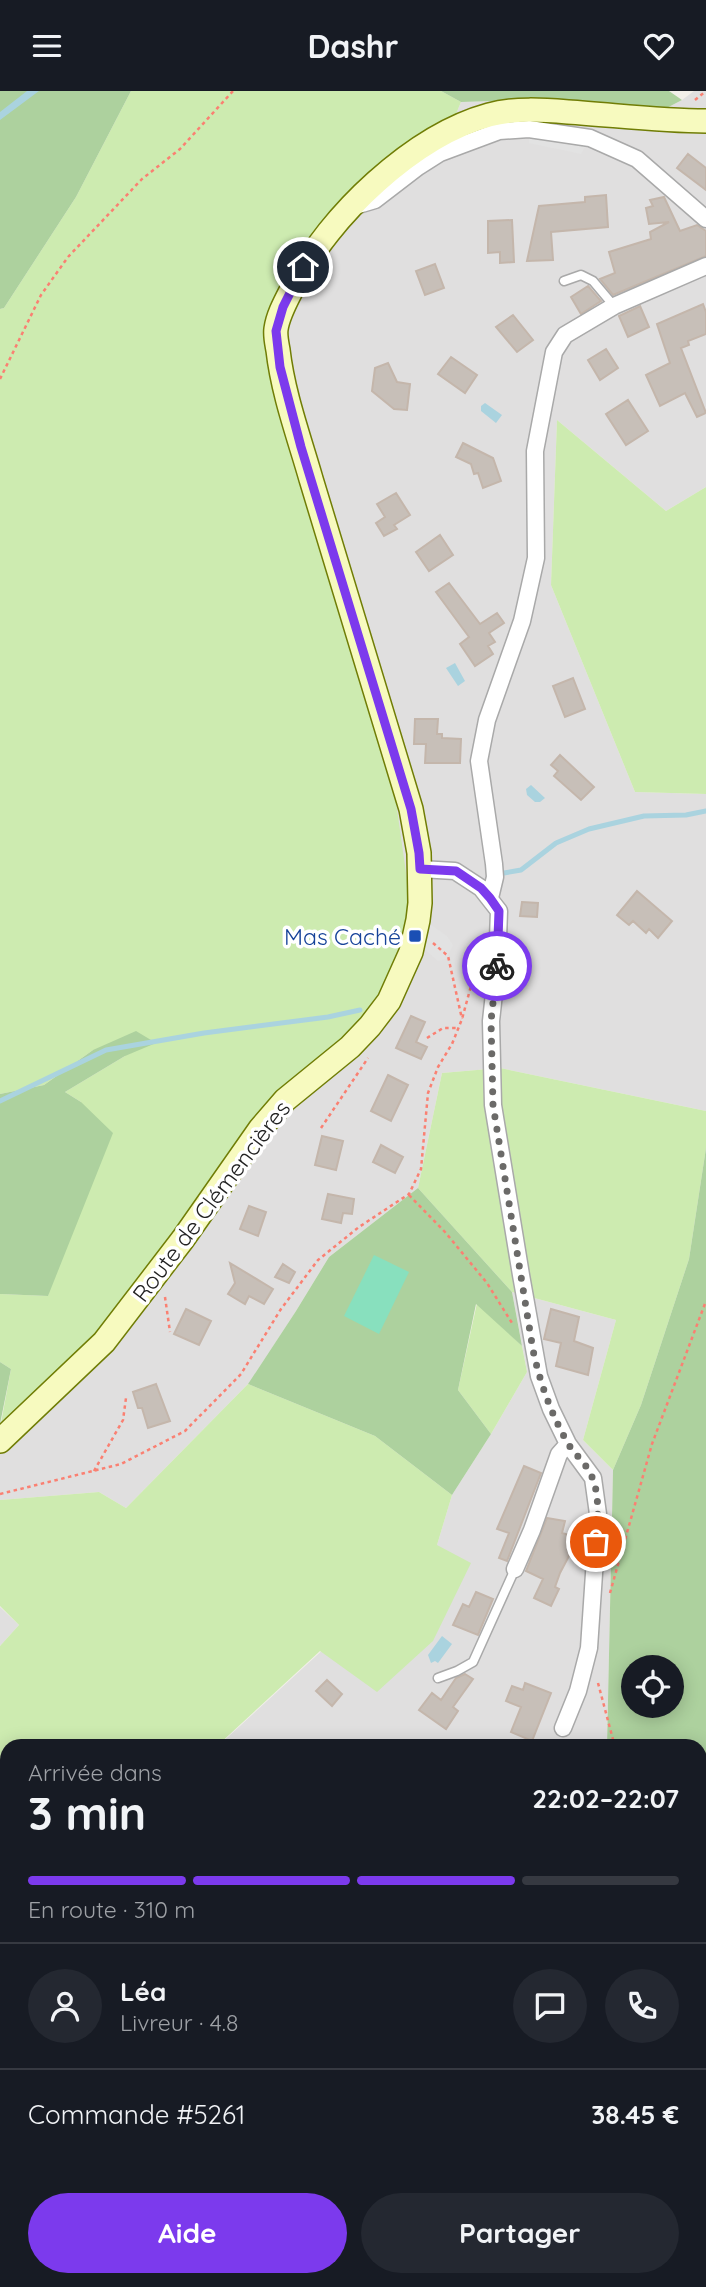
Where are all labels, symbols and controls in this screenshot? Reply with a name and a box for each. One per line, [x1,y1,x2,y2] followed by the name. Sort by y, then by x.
[307,26,399,66] text: Dashr
[28,27,66,65] icon: menu
[640,27,678,65] icon: heart
[273,237,333,297] pin
[284,248,322,286] icon: home
[284,922,401,951] place label: Mas Caché
[407,928,423,944] marker: Mas Caché
[462,931,532,1001] courier
[478,947,516,985] icon: bike
[126,1095,296,1307] street label: Route de Clémencières
[566,1512,626,1572] pin
[577,1523,615,1561] icon: bag
[621,1655,684,1718] map controls
[621,1655,684,1718] button: locate
[28,1758,162,1787] text: Arrivée dans
[532,1782,679,1815] text: 22:02–22:07
[28,1784,146,1842] text: 3 min
[28,1895,195,1924] text: En route · 310 m
[28,1969,102,2043] button: person
[513,1969,587,2043] button: chat
[605,1969,679,2043] button: phone
[120,1975,166,2008] text: Léa
[120,2008,238,2037] text: Livreur · 4.8
[28,2098,246,2131] text: Commande #5261
[591,2098,679,2131] text: 38.45 €
[28,2193,347,2273] button: Aide
[361,2193,679,2273] button: Partager

